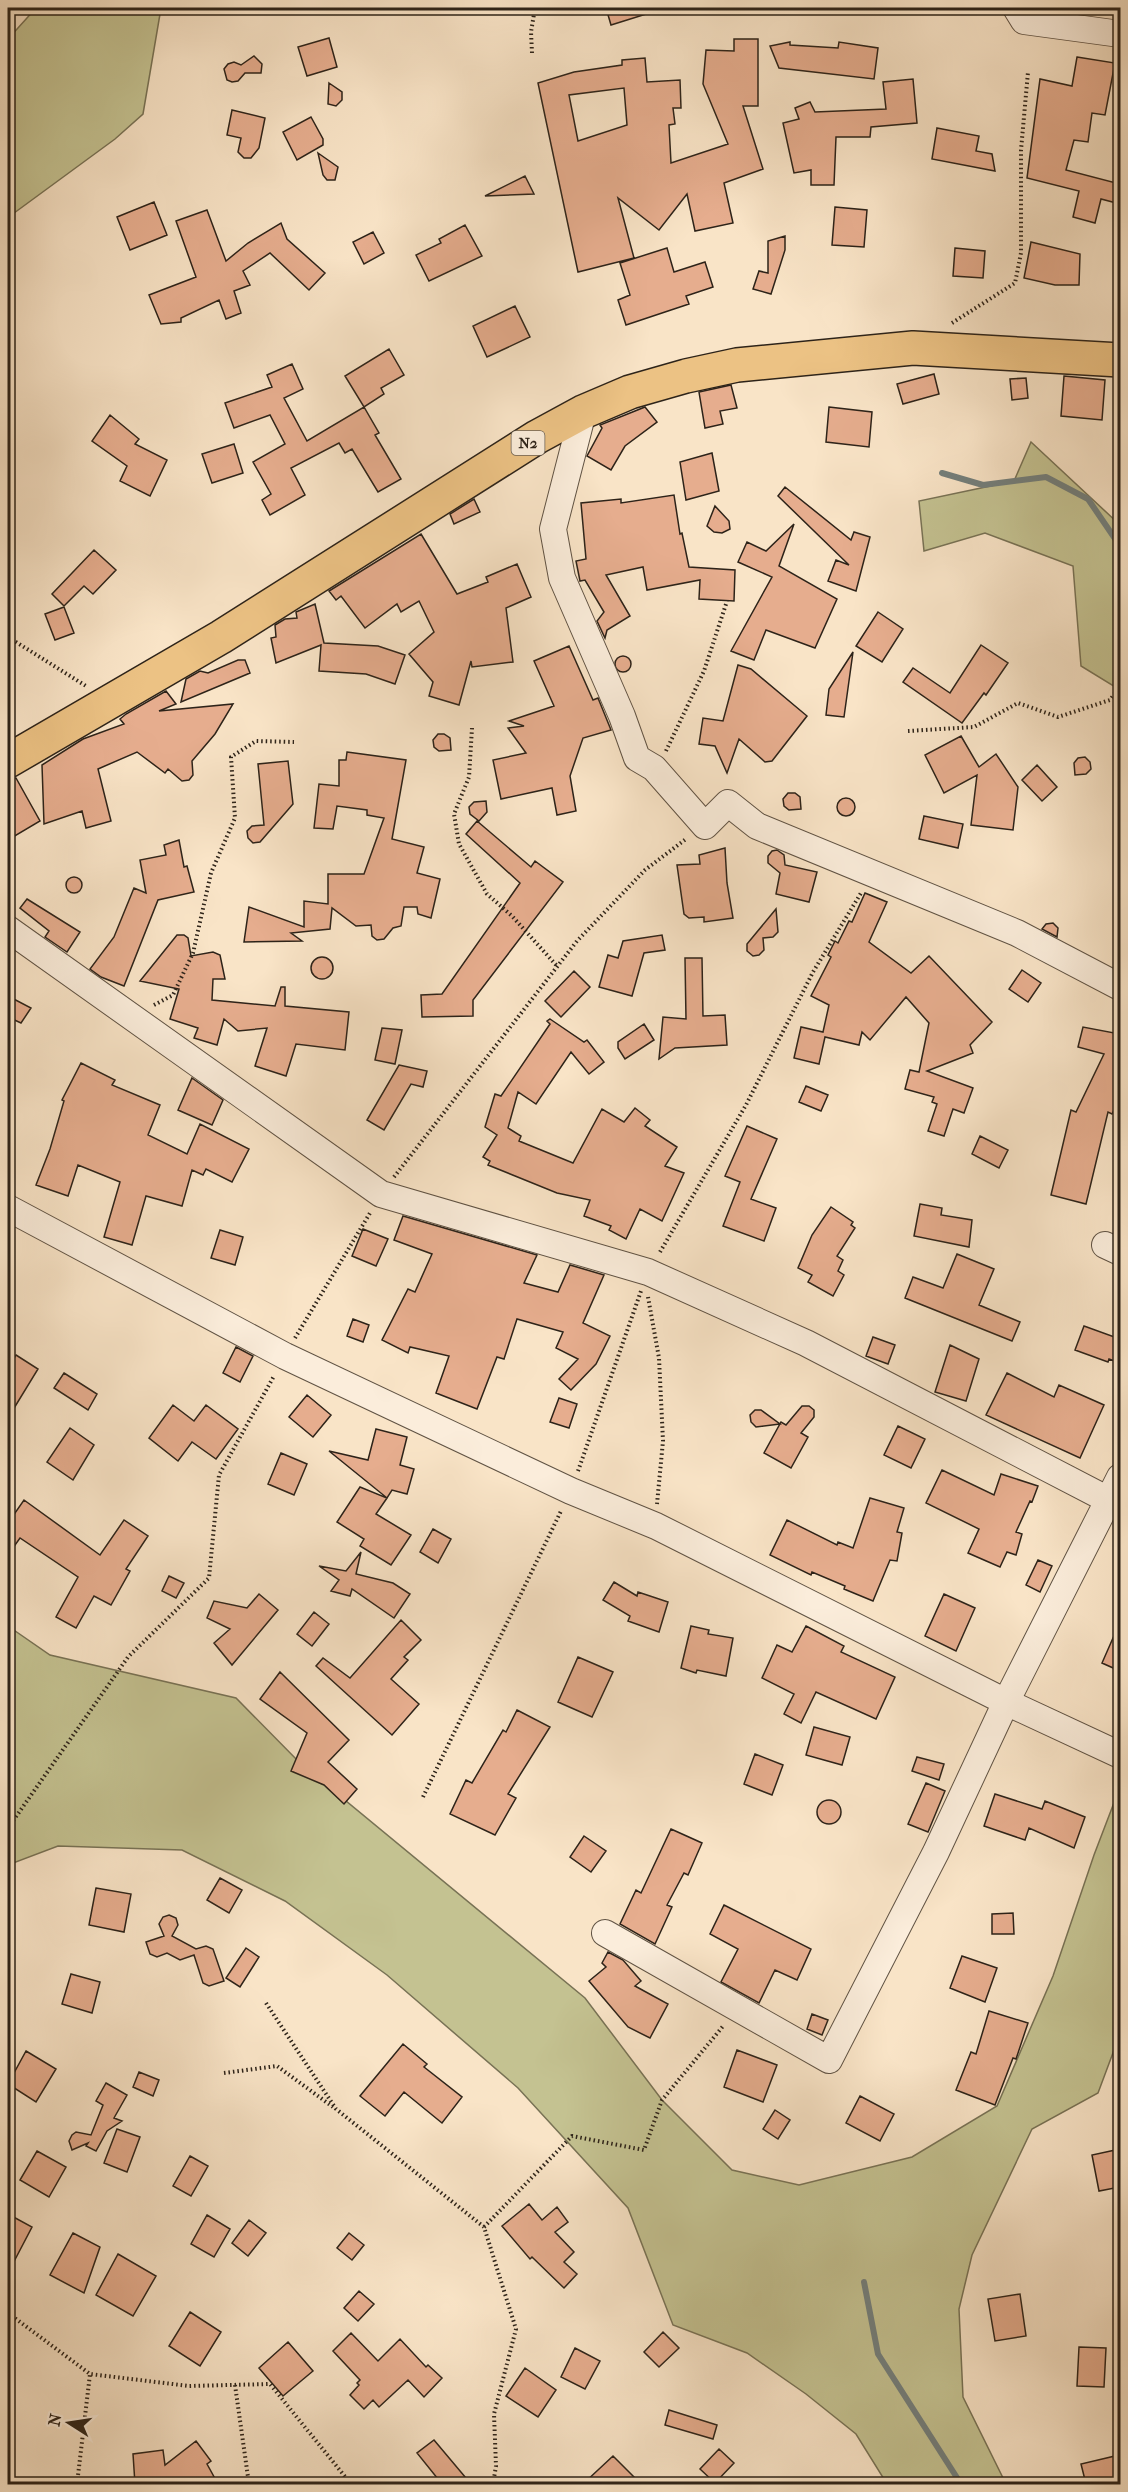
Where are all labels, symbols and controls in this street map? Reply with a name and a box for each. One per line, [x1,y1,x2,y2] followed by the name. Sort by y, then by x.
[512,431,544,455] road number: N2
[39,2393,99,2453] north arrow
[44,2411,66,2428] text: N

